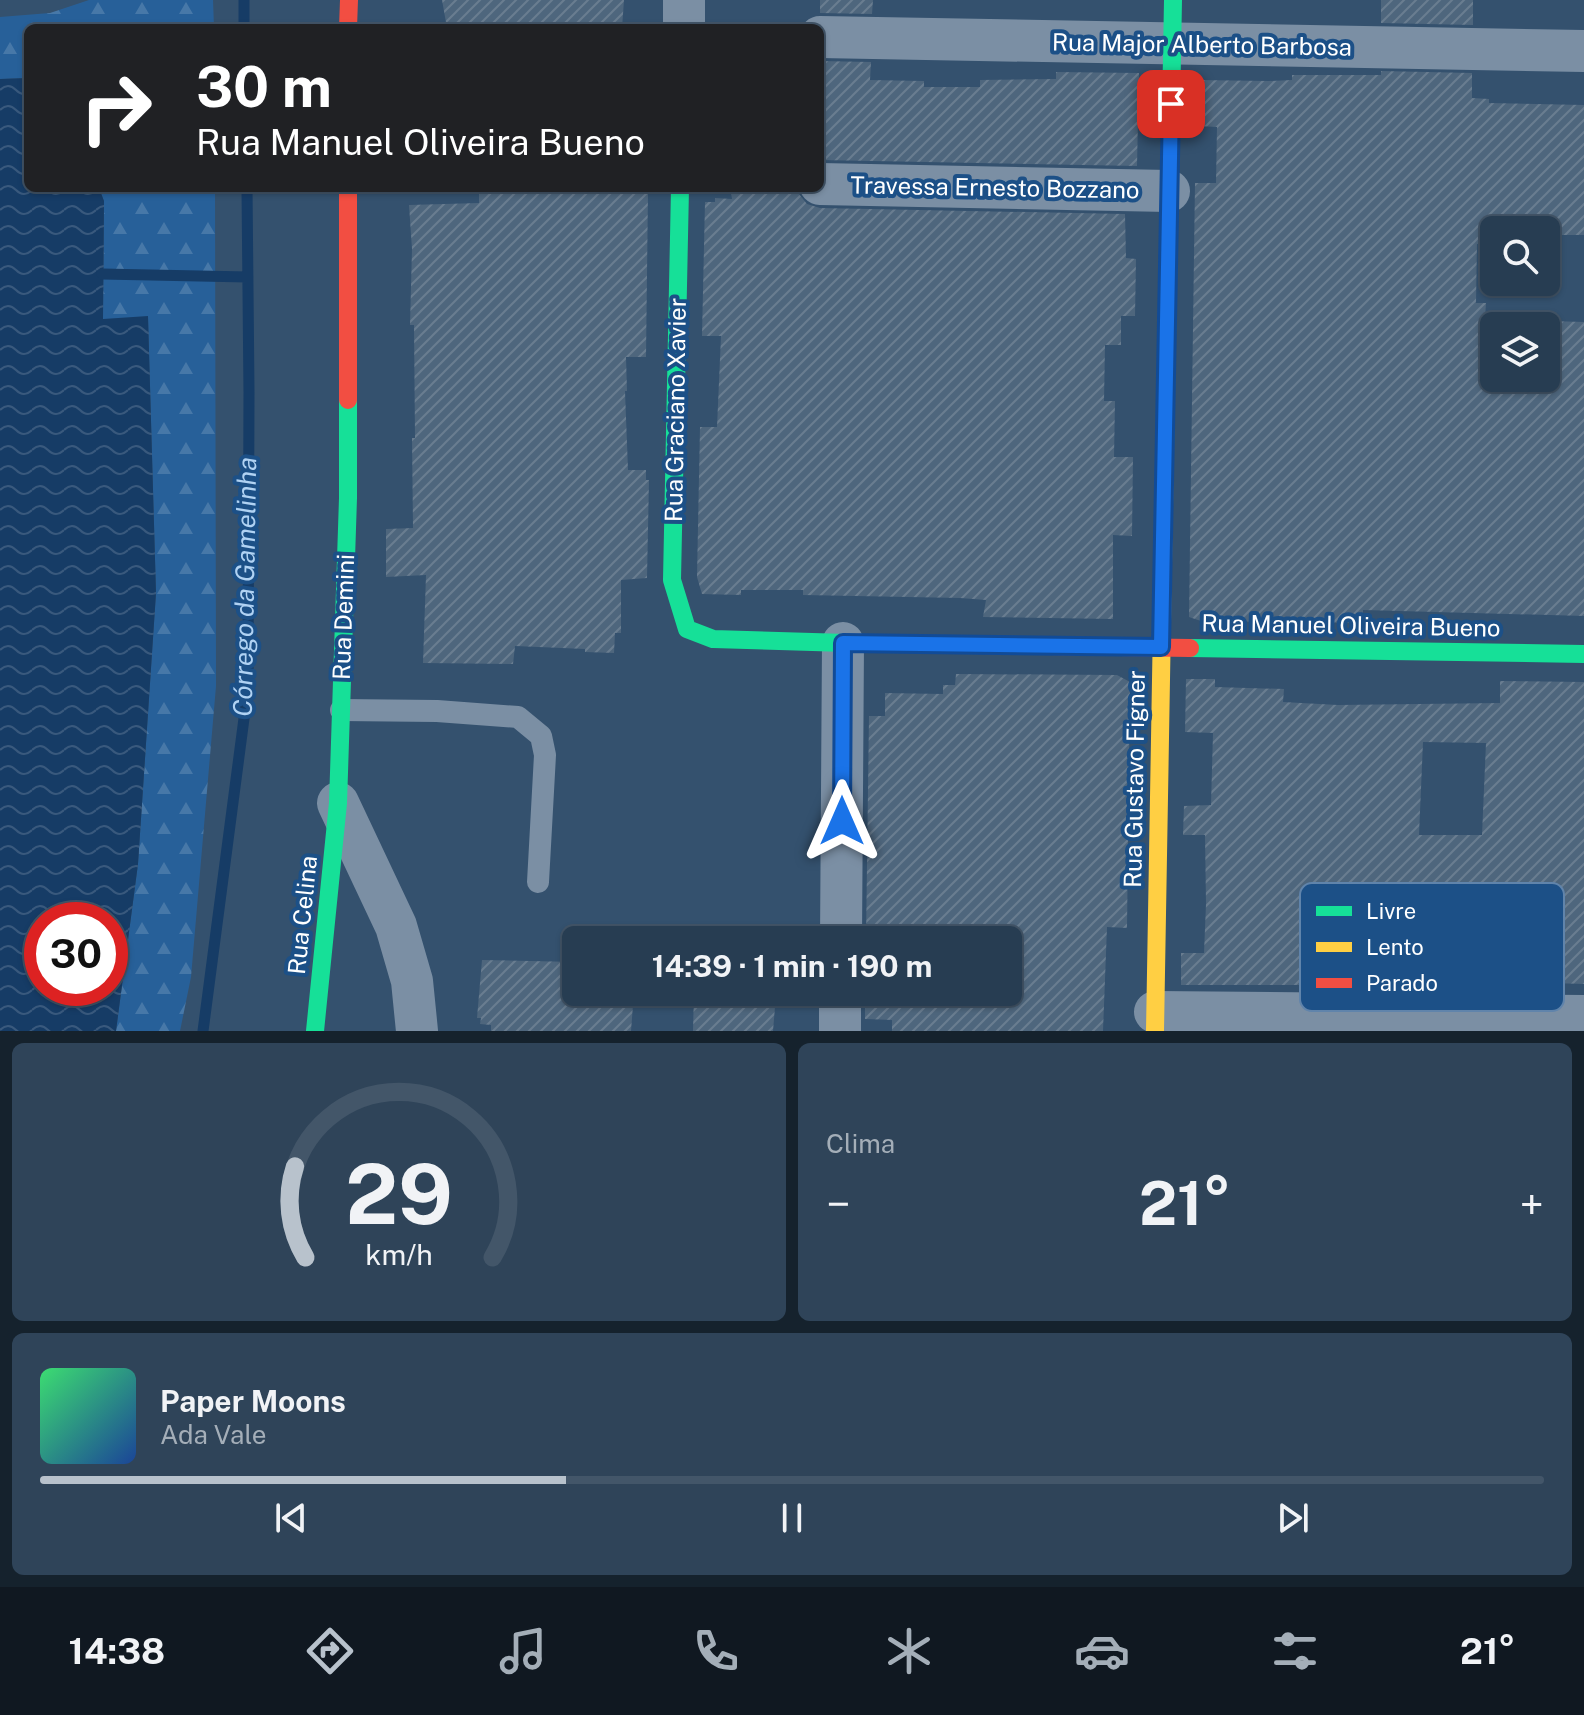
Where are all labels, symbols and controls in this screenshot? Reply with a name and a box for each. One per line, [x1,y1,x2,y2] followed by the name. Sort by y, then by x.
[1052,27,1352,61] street label: Rua Major Alberto Barbosa
[196,54,332,120] text: 30 m
[64,56,168,160] icon: right
[1137,70,1205,138] pin
[1149,82,1193,126] icon: arrive
[196,121,645,163] text: Rua Manuel Oliveira Bueno
[850,170,1140,204] street label: Travessa Ernesto Bozzano
[1480,216,1560,392] map controls
[1480,216,1560,296] button: search
[659,298,691,522] street label: Rua Graciano Xavier
[1480,312,1560,392] button: layers
[227,457,262,717] water label: Córrego da Gamelinha
[327,554,359,680] street label: Rua Demini
[1201,608,1501,642] street label: Rua Manuel Oliveira Bueno
[1118,670,1150,888] street label: Rua Gustavo Figner
[800,779,884,863] position arrow
[282,854,322,976] street label: Rua Celina
[1300,883,1564,1011] legend
[1366,898,1416,924] text: Livre
[24,902,128,1006] speed limit sign: 30
[1366,934,1424,960] text: Lento
[652,948,932,984] text: 14:39 · 1 min · 190 m
[1366,970,1438,996] text: Parado
[826,1128,895,1159] text: Clima
[345,1145,453,1243] text: 29
[1139,1168,1231,1239] text: 21°
[826,1178,850,1230] text: −
[1520,1178,1544,1230] text: +
[365,1238,433,1271] text: km/h
[160,1383,346,1419] text: Paper Moons
[160,1419,266,1450] text: Ada Vale
[269,1496,313,1540] icon: previous
[770,1496,814,1540] icon: pause
[1271,1496,1315,1540] icon: next
[302,1623,358,1679] icon: directions
[495,1623,551,1679] icon: music
[688,1623,744,1679] icon: phone
[881,1623,937,1679] icon: climate
[1074,1623,1130,1679] icon: car
[1267,1623,1323,1679] icon: filters
[68,1630,165,1672] text: 14:38
[1460,1630,1515,1672] text: 21°

